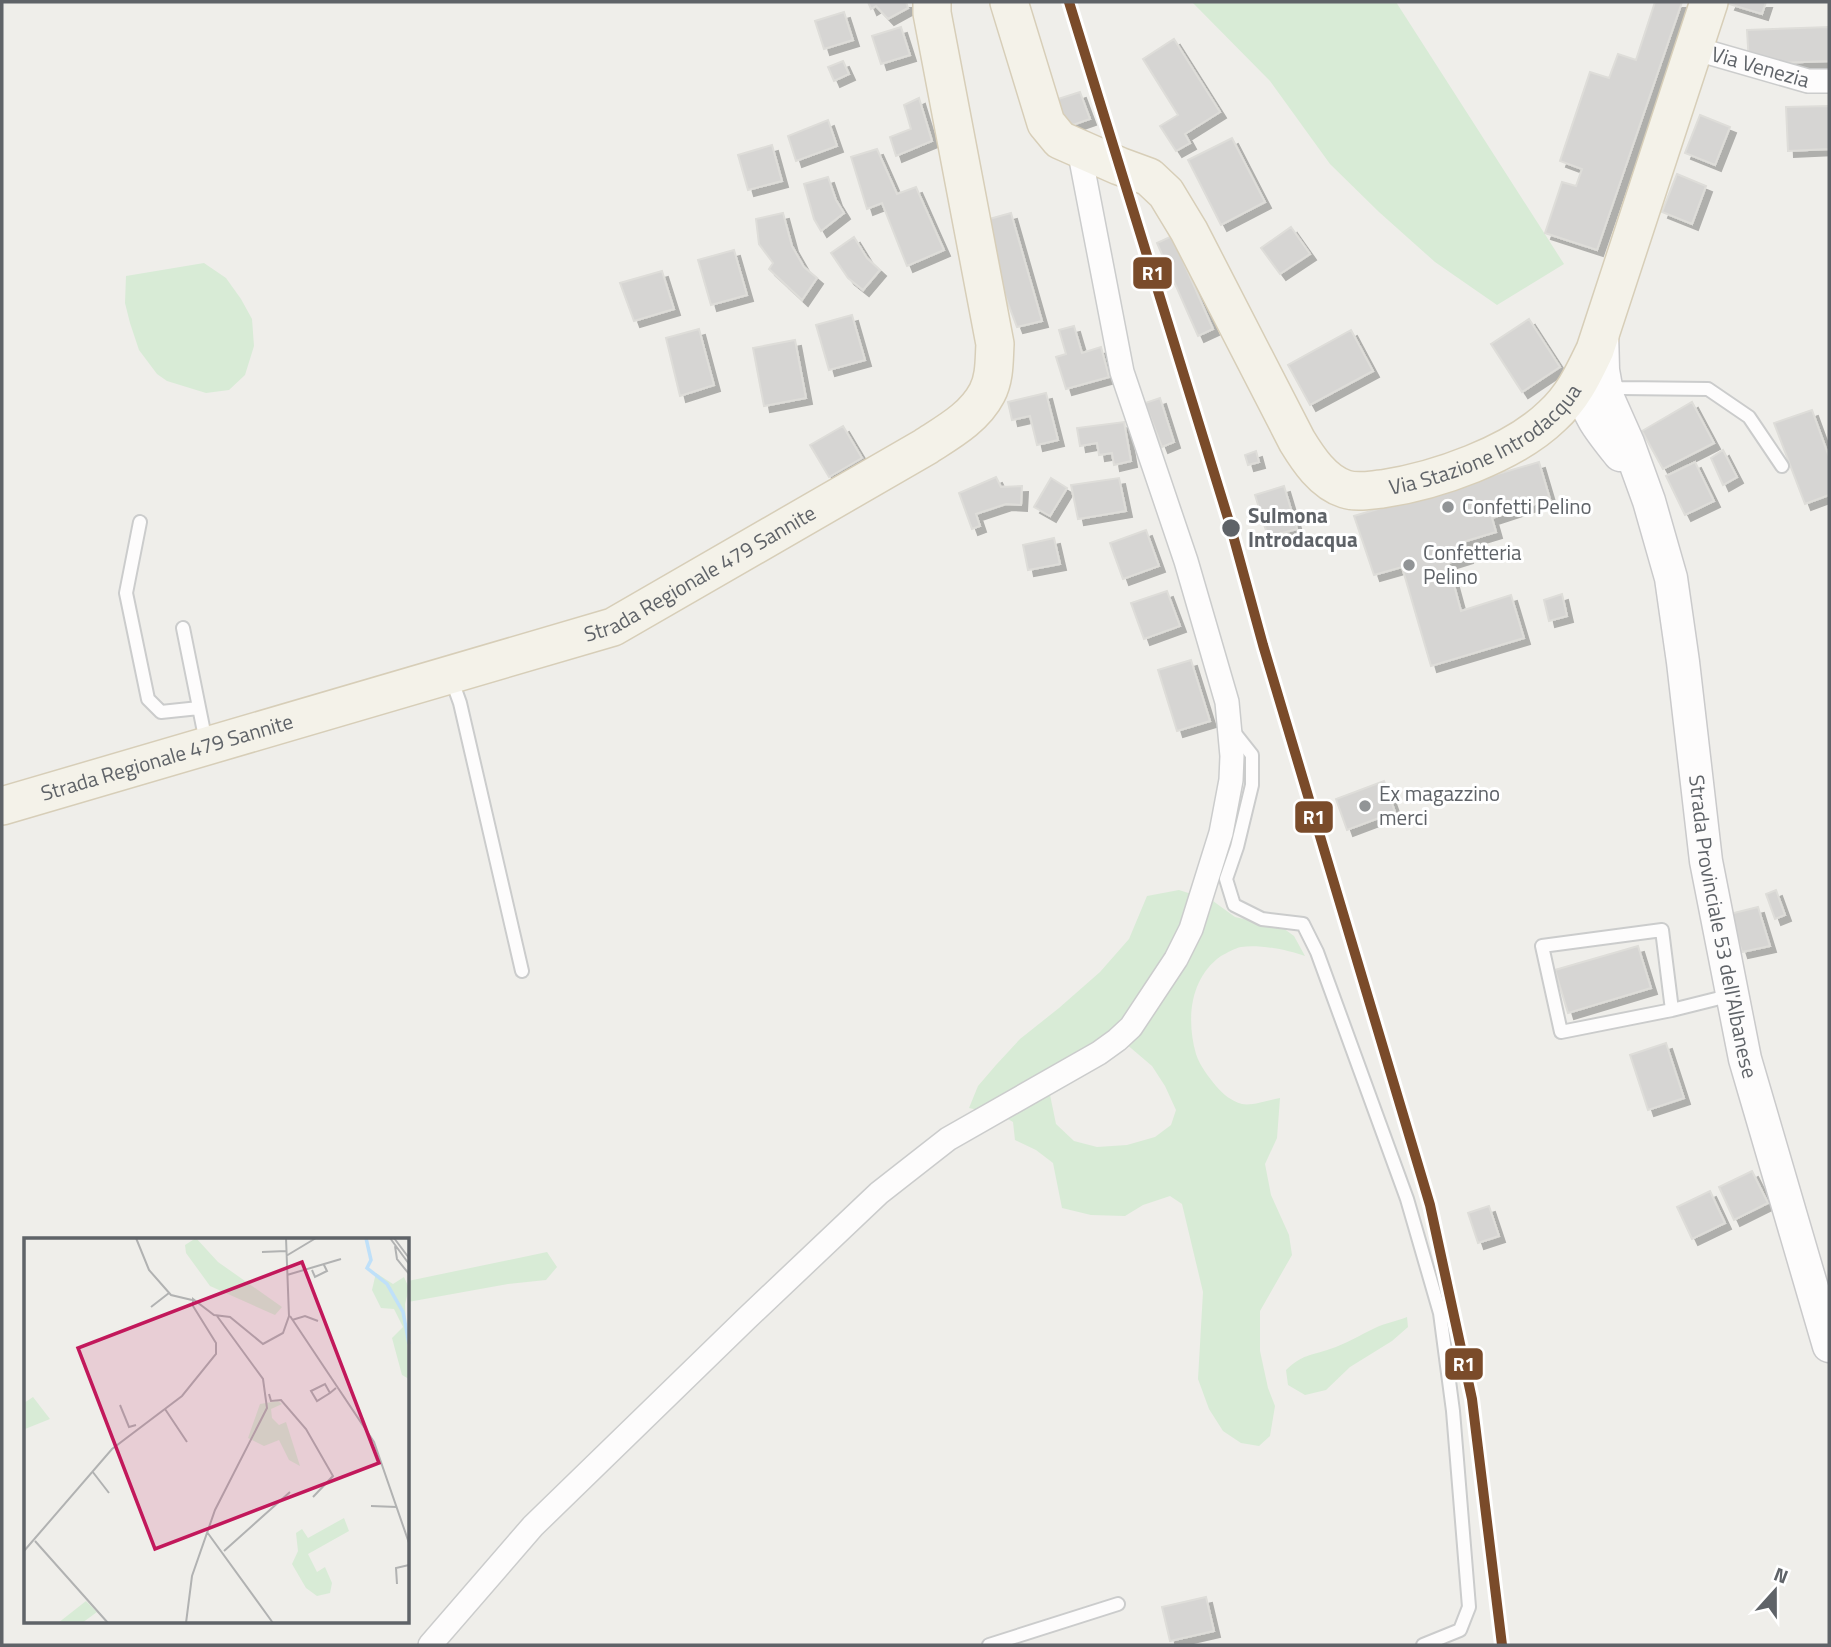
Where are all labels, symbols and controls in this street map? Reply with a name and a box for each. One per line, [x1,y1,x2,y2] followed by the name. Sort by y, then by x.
[1708,37,1814,96] street label: Via Venezia
[1132,256,1173,290] line badge: R1
[1142,258,1164,287] text: R1
[1386,377,1589,503] street label: Via Stazione Introdacqua
[1462,490,1592,522] place label: Confetti Pelino
[580,496,821,650] street label: Strada Regionale 479 Sannite
[1248,499,1358,555] place label: Sulmona Introdacqua
[1440,499,1456,515] marker: Confetti Pelino
[1220,517,1242,539] marker: Sulmona Introdacqua
[1423,536,1522,592] place label: Confetteria Pelino
[1401,557,1417,573] marker: Confetteria Pelino
[37,705,297,809] street label: Strada Regionale 479 Sannite
[1681,773,1767,1082] street label: Strada Provinciale 53 dell'Albanese
[1379,777,1500,833] place label: Ex magazzino merci
[1357,798,1373,814] marker: Ex magazzino merci
[1294,800,1334,834] line badge: R1
[1303,802,1325,831] text: R1
[24,1238,410,1622] inset map
[1444,1347,1484,1381] line badge: R1
[1453,1349,1475,1378] text: R1
[1740,1556,1810,1626] north arrow
[1770,1559,1793,1591] text: N

